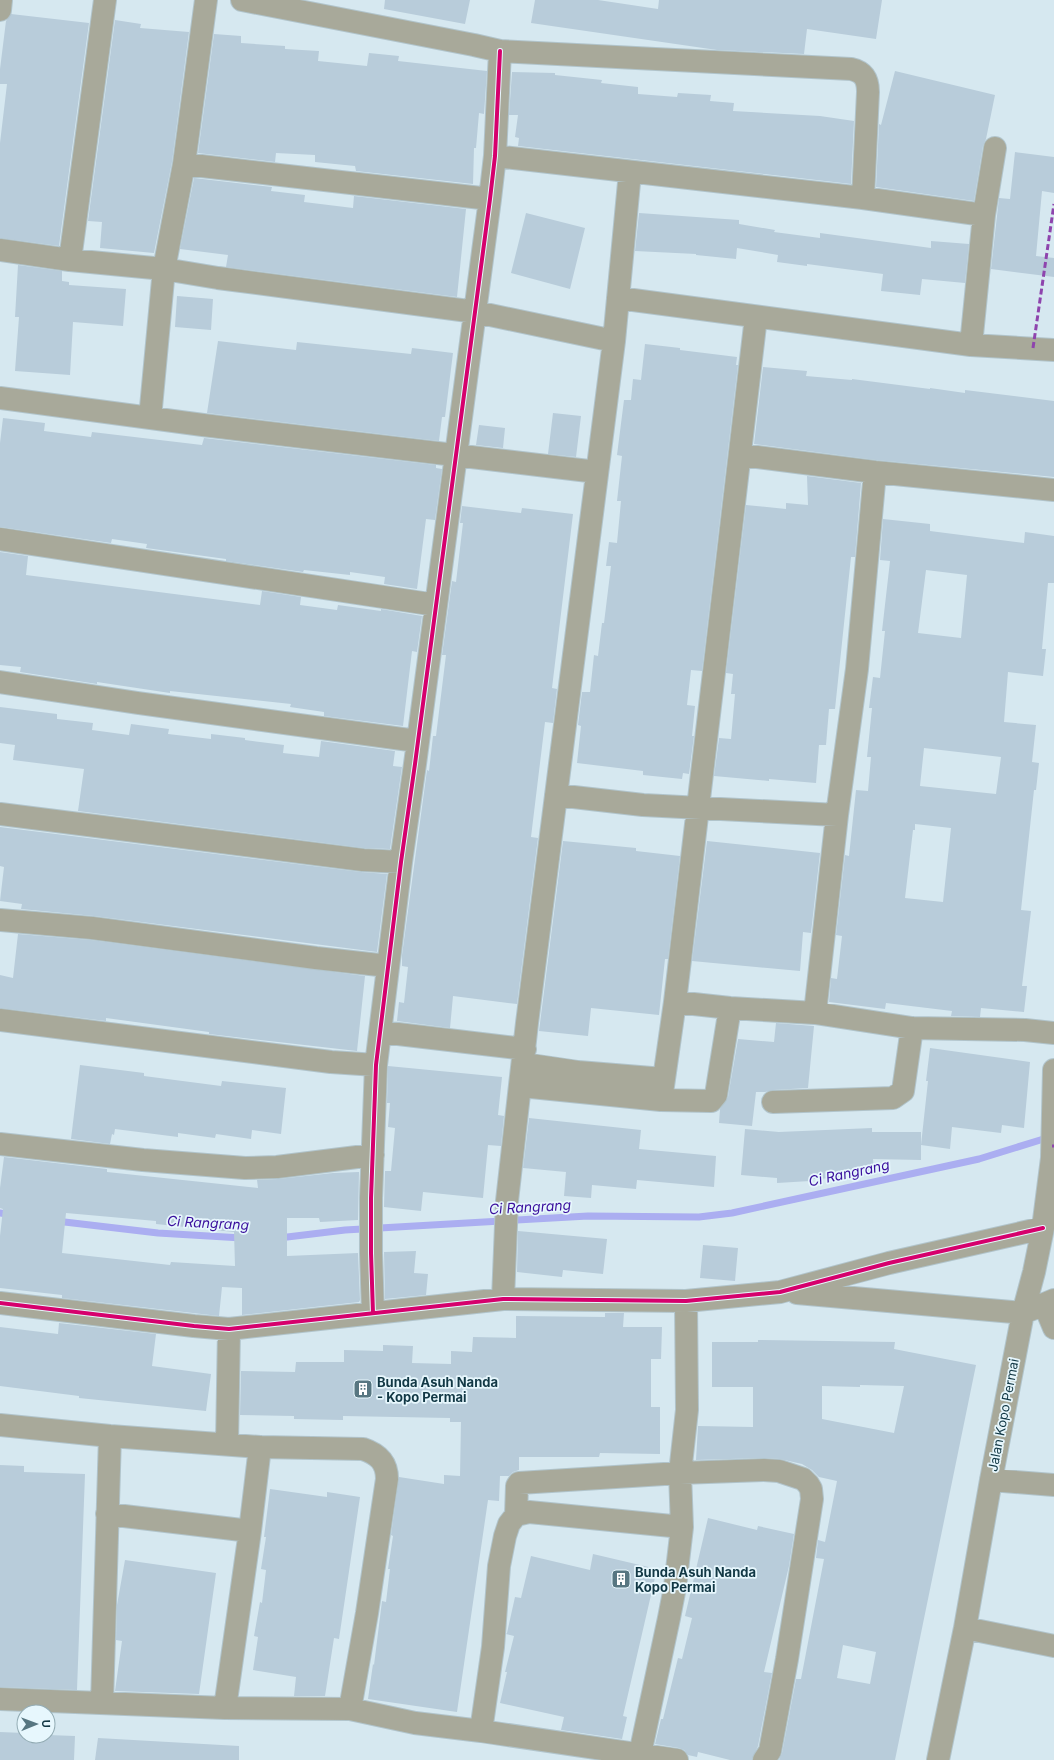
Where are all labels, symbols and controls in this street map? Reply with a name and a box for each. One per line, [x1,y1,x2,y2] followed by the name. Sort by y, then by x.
[807,1156,891,1189] water label: Ci Rangrang
[488,1196,572,1217] water label: Ci Rangrang
[166,1212,250,1233] water label: Ci Rangrang
[984,1357,1022,1473] street label: Jalan Kopo Permai
[377,1374,498,1405] place label: Bunda Asuh Nanda - Kopo Permai
[352,1378,374,1400] building icon: Bunda Asuh Nanda - Kopo Permai
[635,1564,756,1595] place label: Bunda Asuh Nanda Kopo Permai
[610,1568,632,1590] building icon: Bunda Asuh Nanda Kopo Permai
[16,1704,56,1744] north arrow
[39,1720,53,1728] text: U

